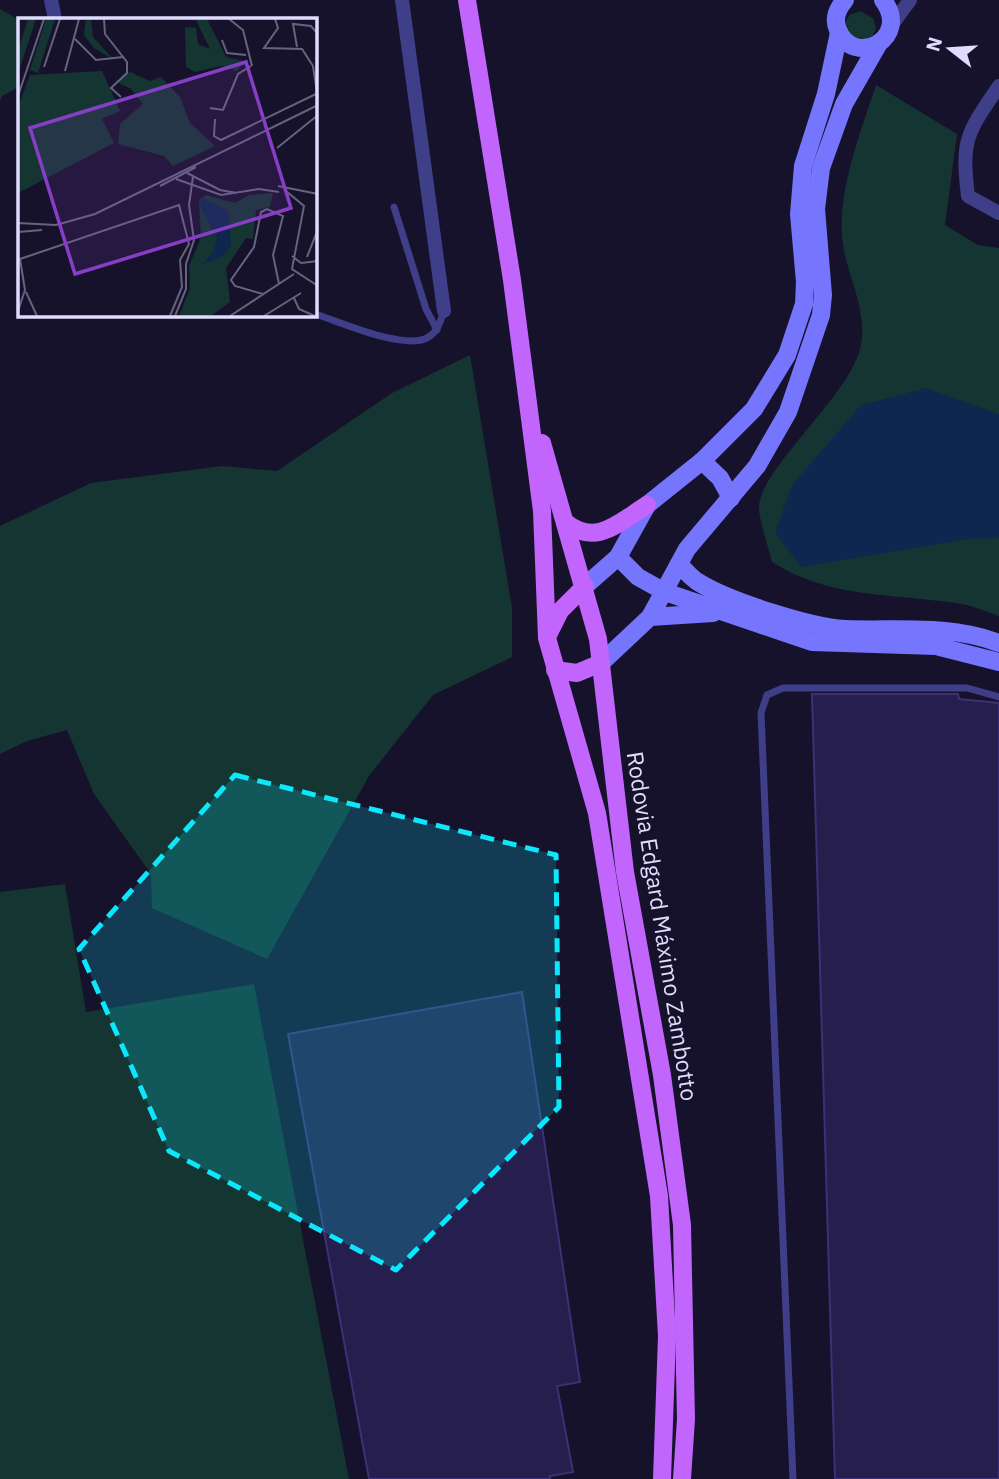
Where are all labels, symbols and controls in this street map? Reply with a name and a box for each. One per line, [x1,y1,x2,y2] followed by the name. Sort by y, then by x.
[915,14,985,84] north arrow
[18,18,317,317] inset map
[920,34,947,54] text: N
[621,749,705,1103] street label: Rodovia Edgard Máximo Zambotto

